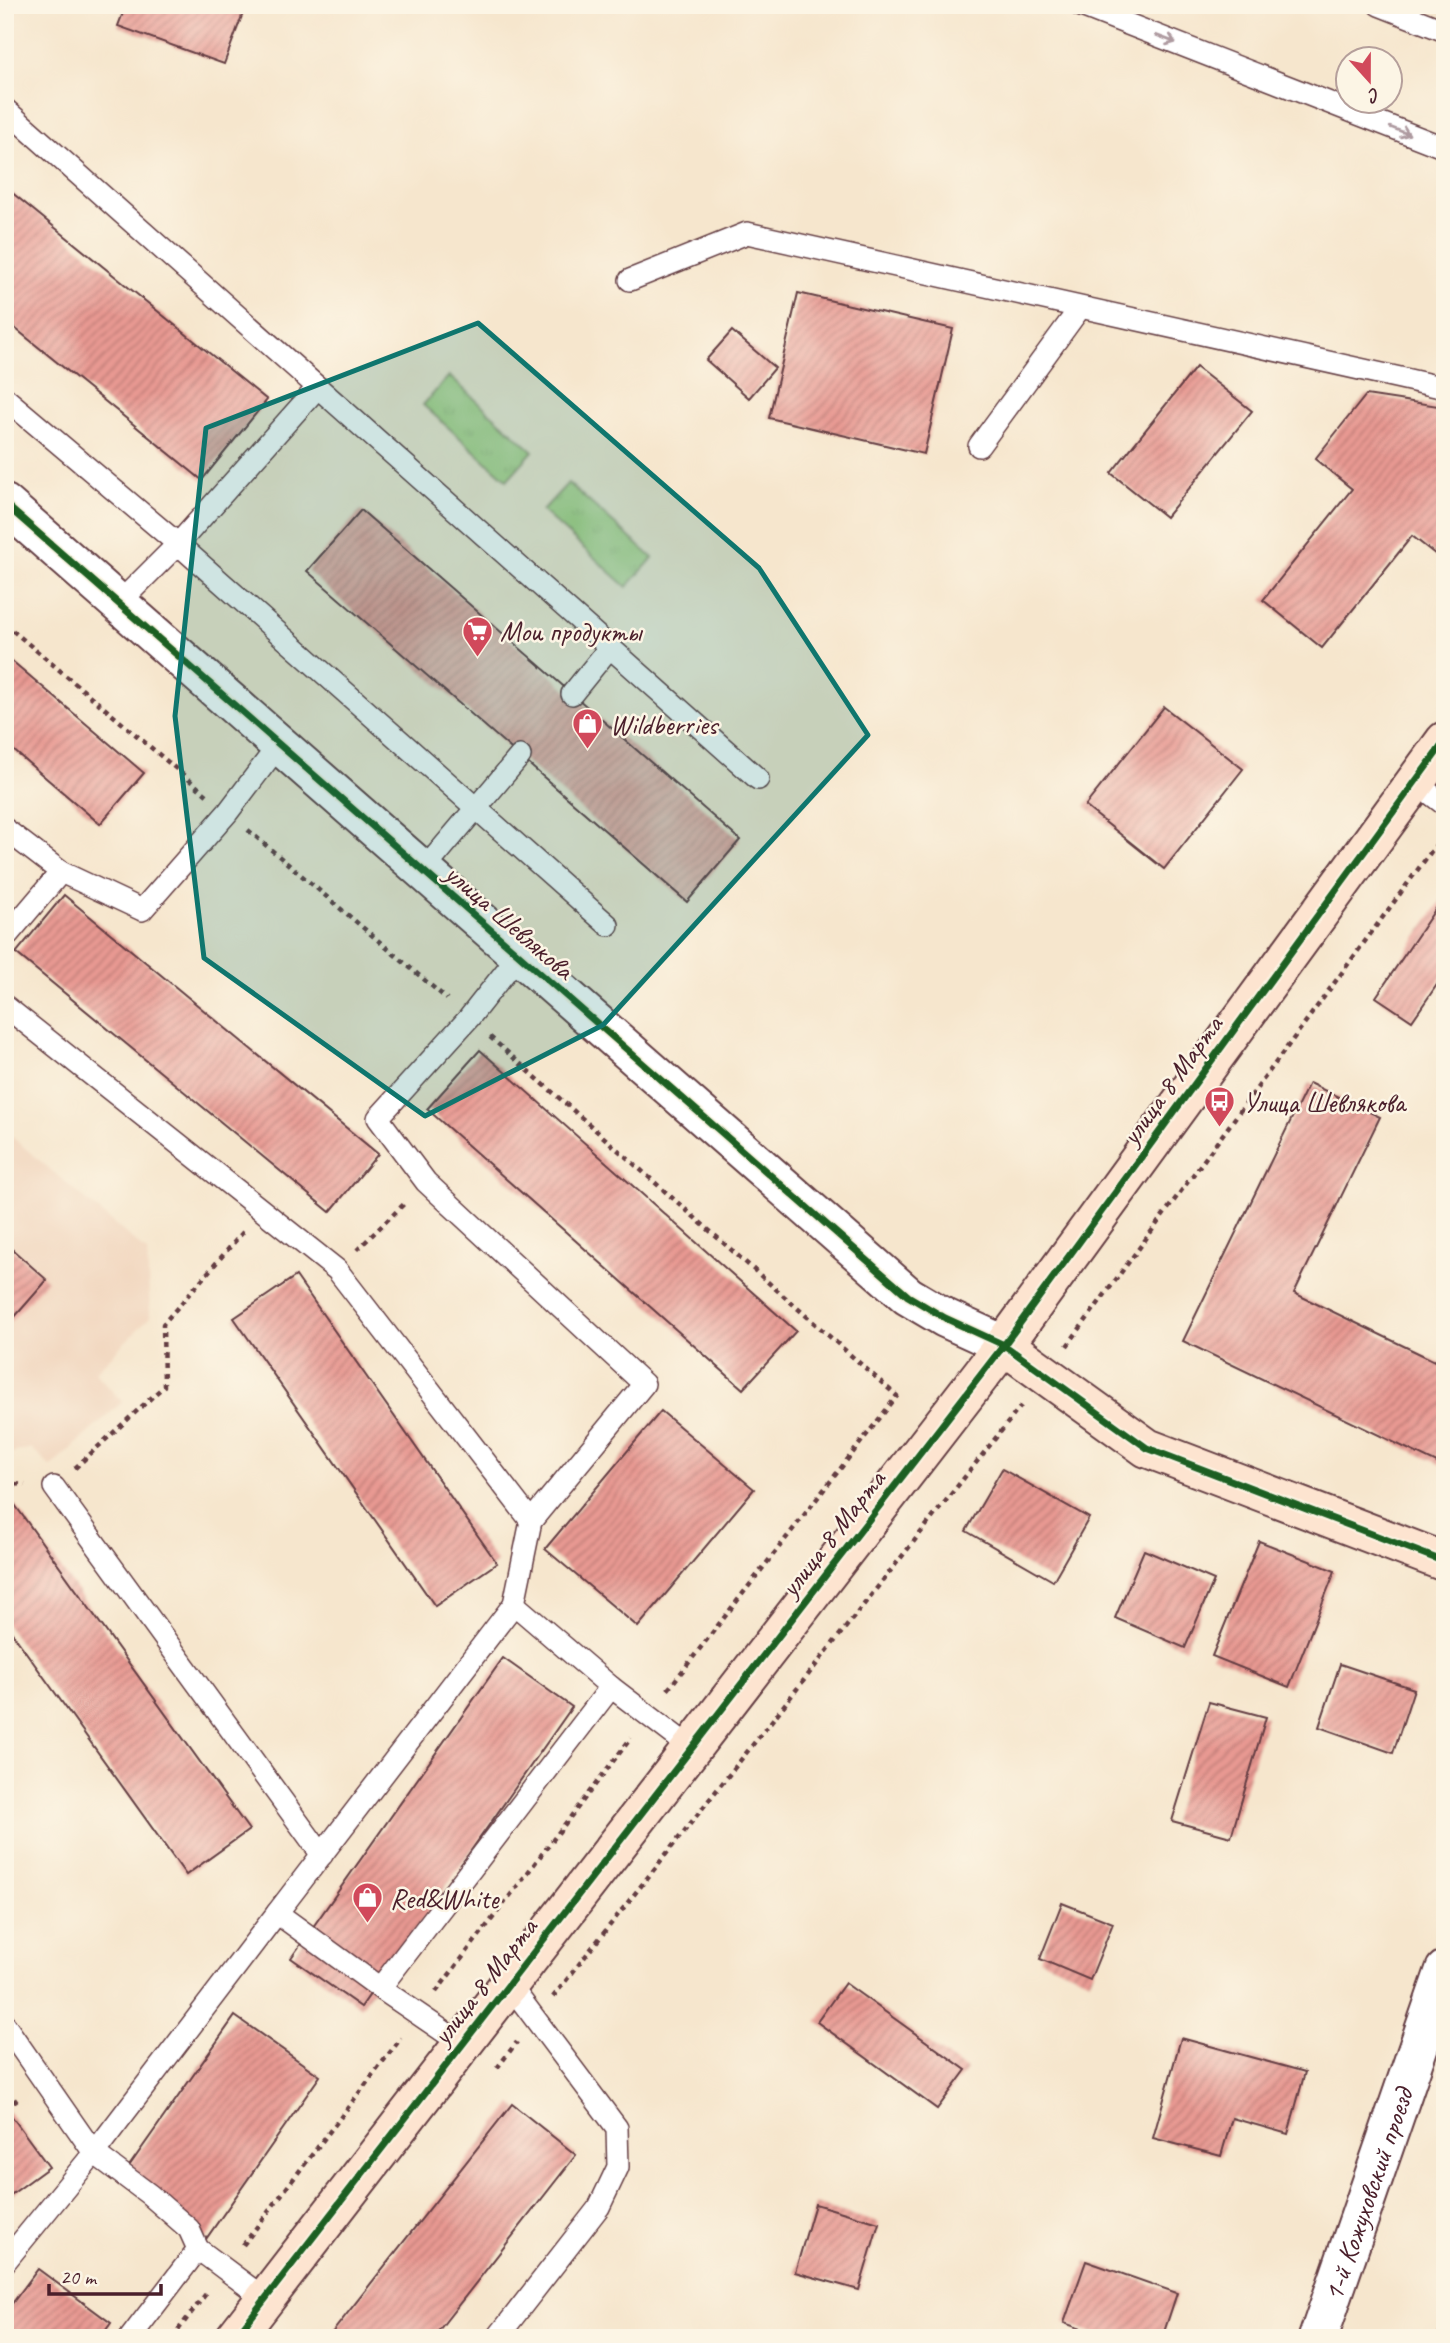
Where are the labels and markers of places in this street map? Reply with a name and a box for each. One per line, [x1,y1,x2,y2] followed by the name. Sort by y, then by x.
[460,614,494,658] supermarket icon: Мои продукты
[500,614,644,649] place label: Мои продукты
[570,707,604,751] shop icon: Wildberries
[610,707,720,742] place label: Wildberries
[1203,1085,1237,1129] bus stop icon: Улица Шевлякова
[1243,1085,1408,1120] place label: Улица Шевлякова
[350,1881,384,1925] shop icon: Red&White
[390,1881,500,1916] place label: Red&White

